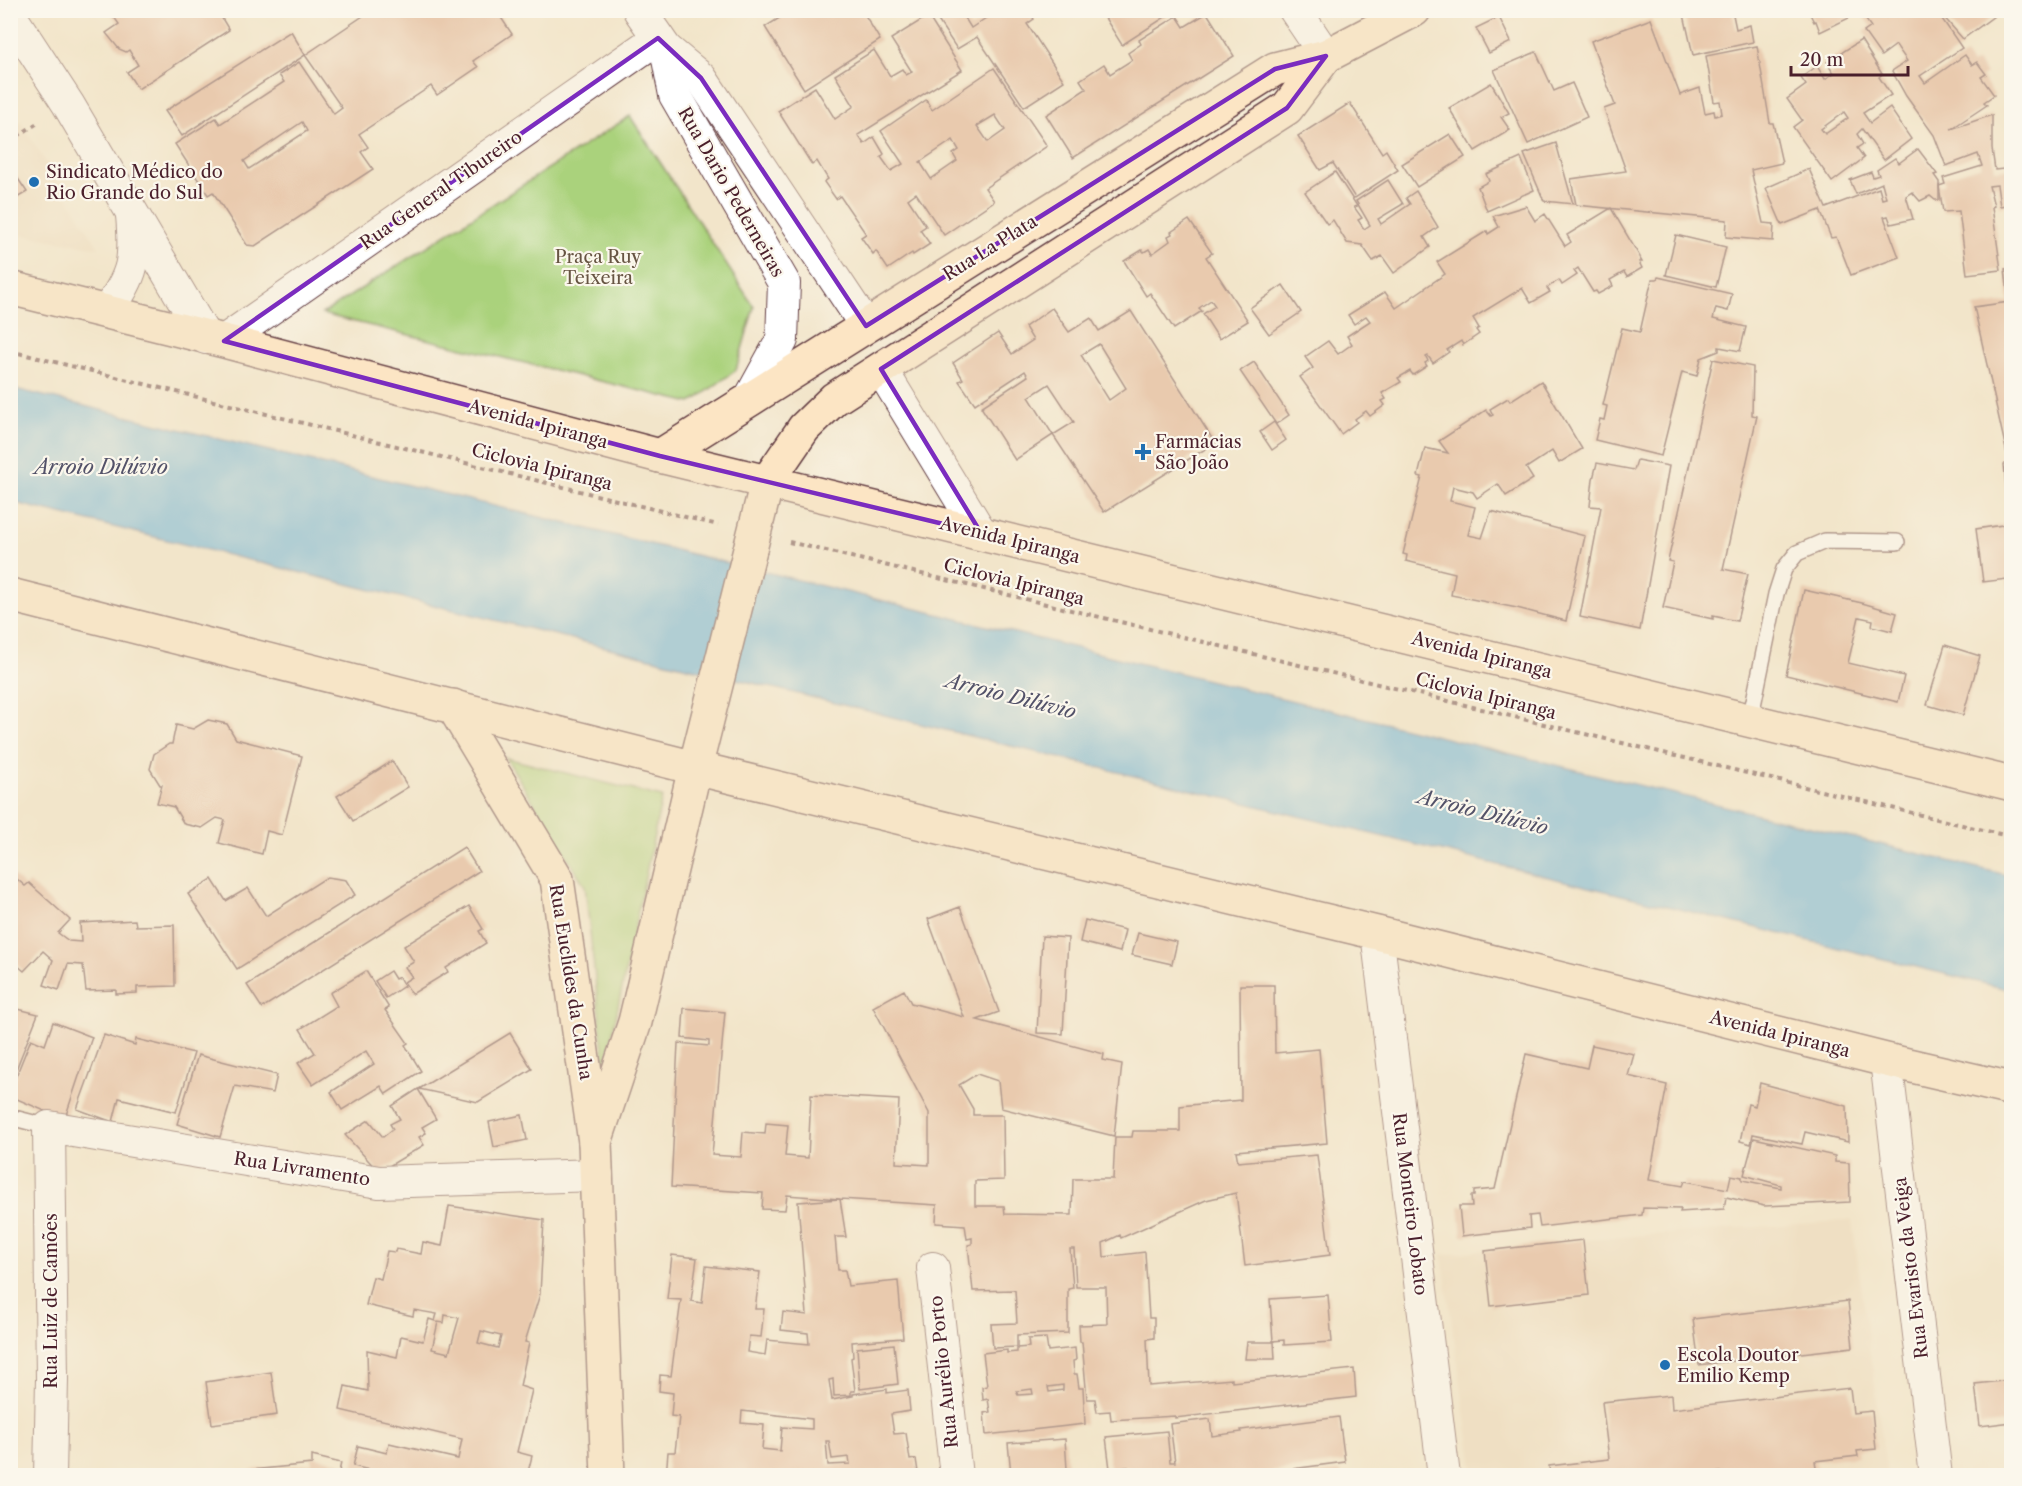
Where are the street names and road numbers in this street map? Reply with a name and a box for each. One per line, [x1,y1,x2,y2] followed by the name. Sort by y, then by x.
[673,103,789,281] street label: Rua Dario Pederneiras
[356,126,526,254] street label: Rua General Tibureiro
[939,210,1042,286] street label: Rua La Plata
[465,395,611,453] street label: Avenida Ipiranga
[469,439,615,495] street label: Ciclovia Ipiranga
[937,512,1083,568] street label: Avenida Ipiranga
[941,554,1087,610] street label: Ciclovia Ipiranga
[1409,627,1555,683] street label: Avenida Ipiranga
[1413,668,1559,724] street label: Ciclovia Ipiranga
[545,883,597,1082] street label: Rua Euclides da Cunha
[1707,1006,1853,1062] street label: Avenida Ipiranga
[1388,1111,1432,1297] street label: Rua Monteiro Lobato
[232,1147,372,1191] street label: Rua Livramento
[1889,1176,1933,1360] street label: Rua Evaristo da Veiga
[40,1213,62,1389] street label: Rua Luiz de Camões
[925,1295,963,1449] street label: Rua Aurélio Porto

